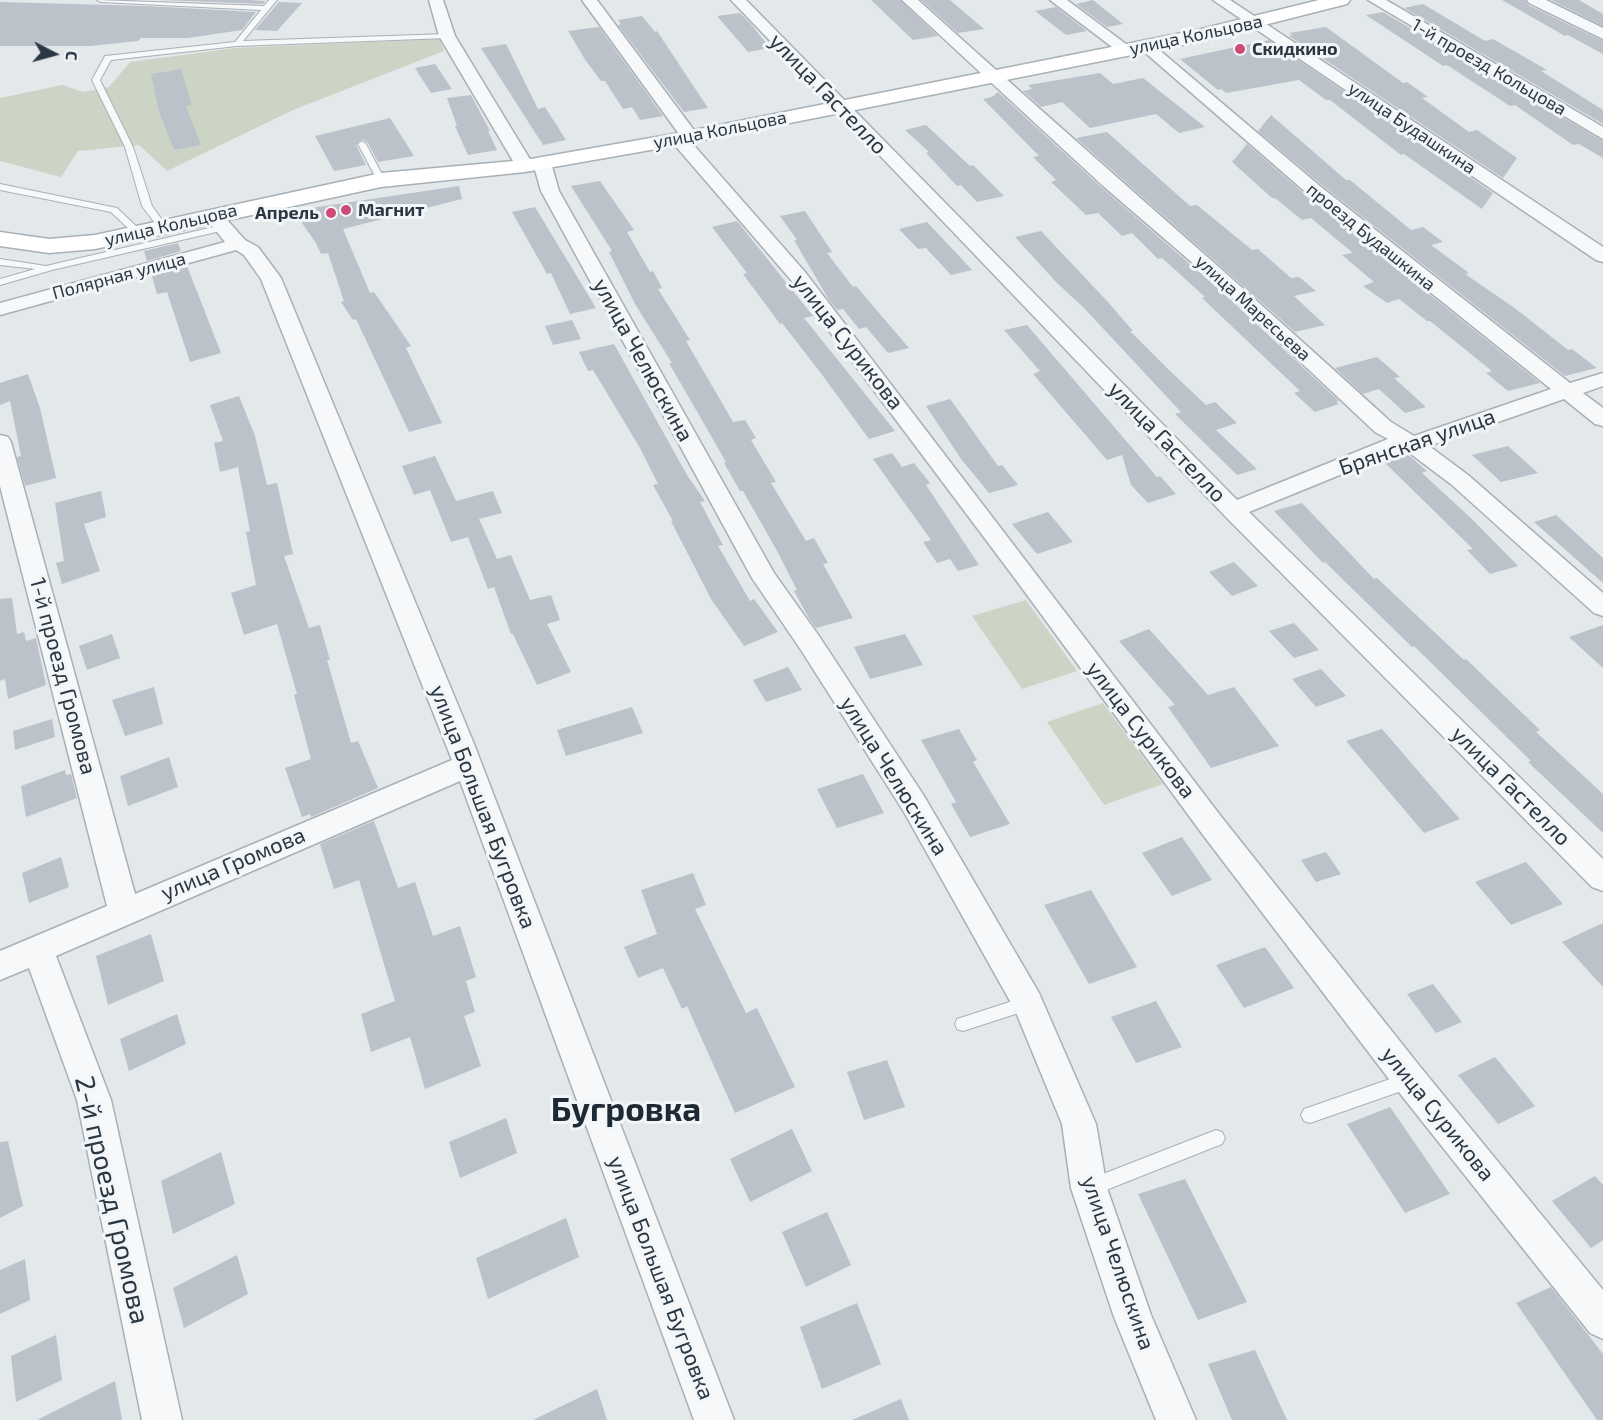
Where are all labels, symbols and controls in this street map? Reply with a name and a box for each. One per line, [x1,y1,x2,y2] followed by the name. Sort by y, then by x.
[1128,10,1264,60] street label: улица Кольцова
[1408,14,1570,120] street label: 1-й проезд Кольцова
[24,24,84,84] north arrow
[764,28,892,160] street label: улица Гастелло
[1252,38,1338,60] place label: Скидкино
[1233,42,1247,56] marker: Скидкино
[62,50,82,62] text: С
[1344,77,1480,179] street label: улица Будашкина
[652,106,788,154] street label: улица Кольцова
[1302,178,1440,296] street label: проезд Будашкина
[103,199,239,251] street label: улица Кольцова
[358,199,424,221] place label: Магнит
[255,202,319,224] place label: Апрель
[339,203,353,217] marker: Магнит
[324,206,338,220] marker: Апрель
[50,248,188,304] street label: Полярная улица
[1191,250,1315,366] street label: улица Маресьева
[787,269,909,415] street label: улица Сурикова
[587,274,699,446] street label: улица Челюскина
[1103,376,1231,508] street label: улица Гастелло
[1335,403,1499,481] street label: Брянская улица
[24,575,102,777] street label: 1-й проезд Громова
[1081,656,1201,804] street label: улица Сурикова
[424,681,542,933] street label: улица Большая Бугровка
[834,692,954,860] street label: улица Челюскина
[1446,721,1576,851] street label: улица Гастелло
[157,822,309,906] street label: улица Громова
[1376,1042,1500,1186] street label: улица Сурикова
[68,1073,156,1327] street label: 2-й проезд Громова
[551,1090,701,1130] district label: Бугровка
[602,1152,720,1404] street label: улица Большая Бугровка
[1076,1173,1160,1353] street label: улица Челюскина

